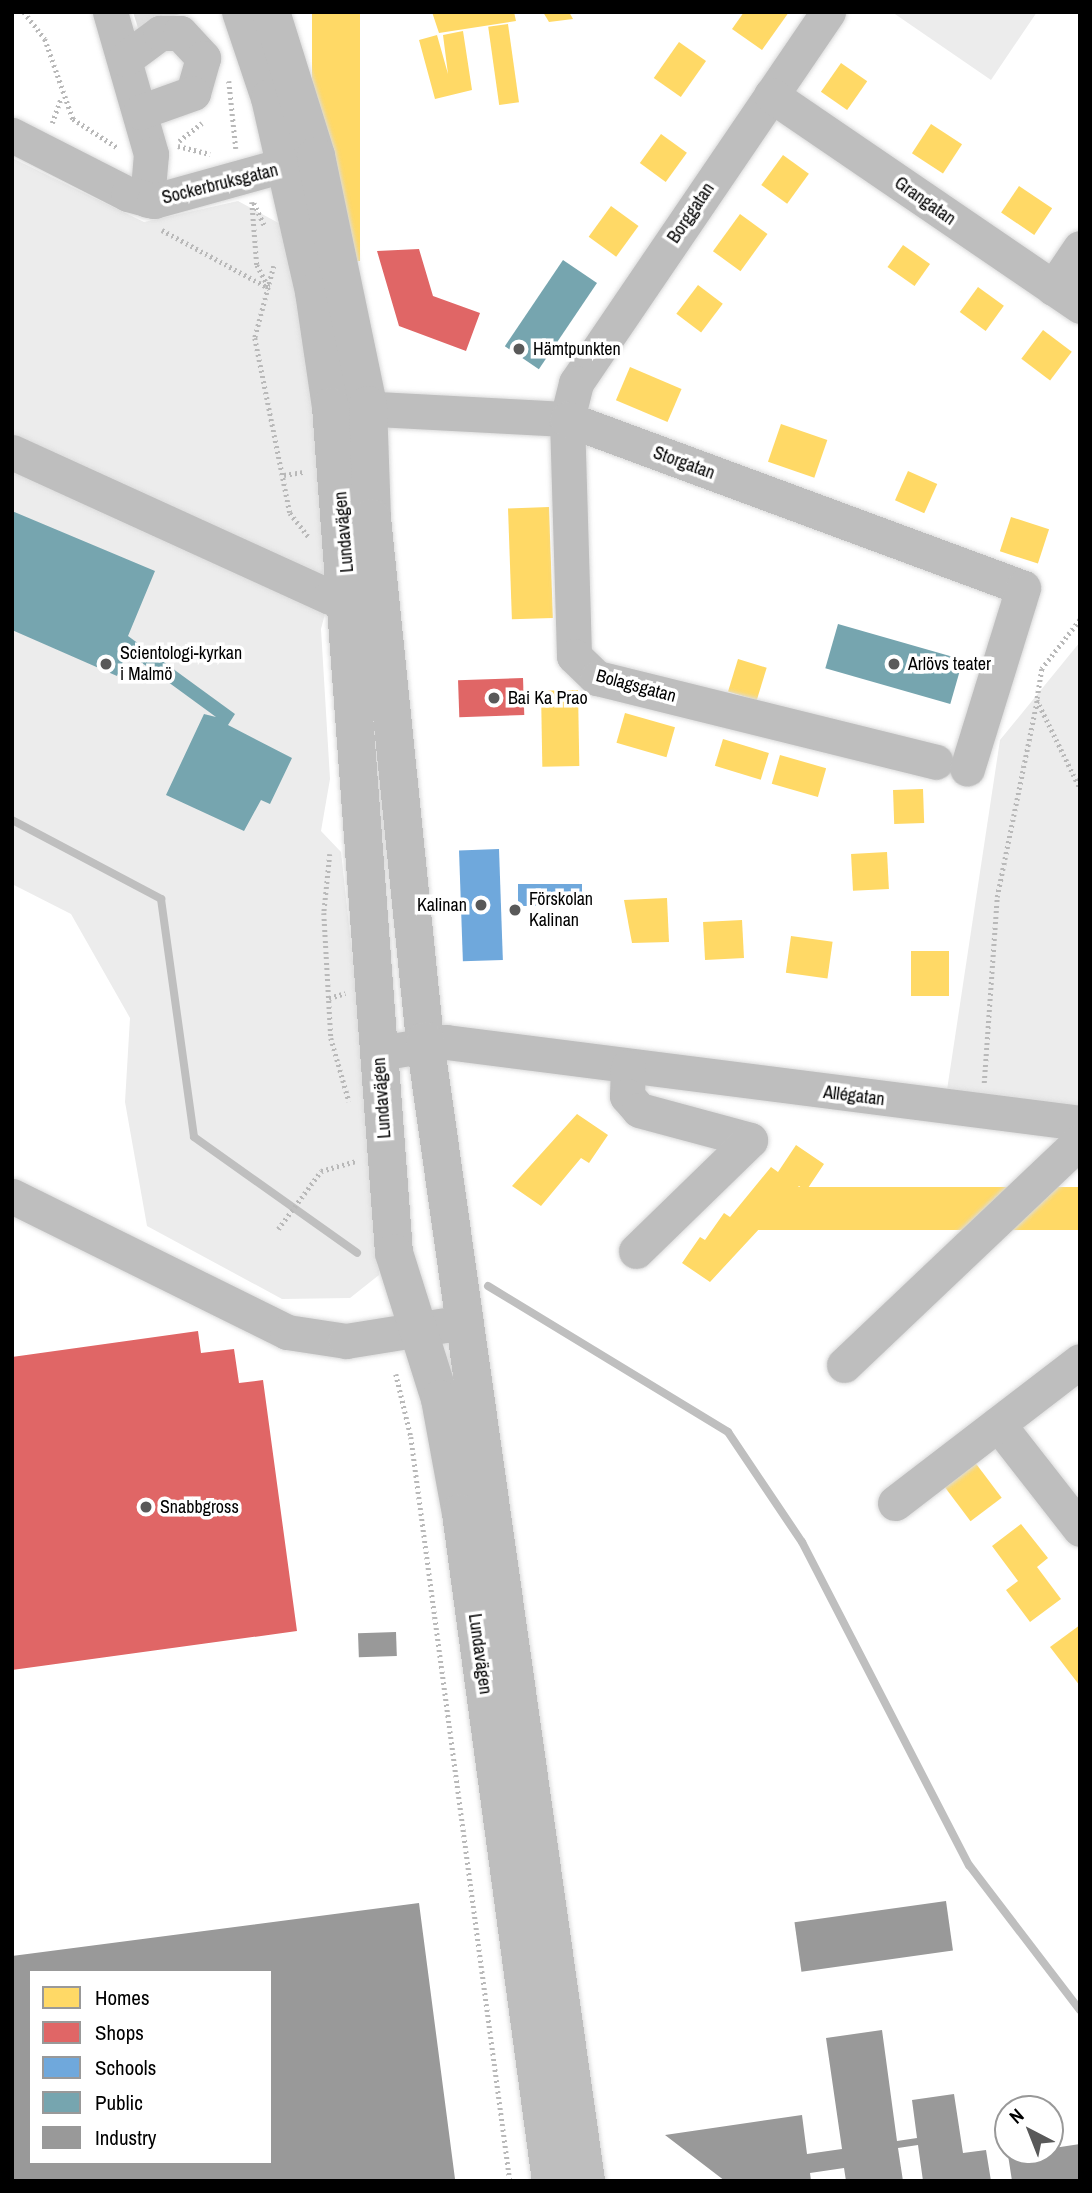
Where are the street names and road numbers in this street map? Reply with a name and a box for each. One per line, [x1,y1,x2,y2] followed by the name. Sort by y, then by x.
[160,159,280,209] street label: Sockerbruksgatan
[890,172,960,230] street label: Grangatan
[663,179,719,247] street label: Borggatan
[650,442,718,484] street label: Storgatan
[330,491,358,573] street label: Lundavägen
[594,665,678,707] street label: Bolagsgatan
[368,1057,396,1139] street label: Lundavägen
[822,1082,886,1110] street label: Allégatan
[464,1612,496,1696] street label: Lundavägen

